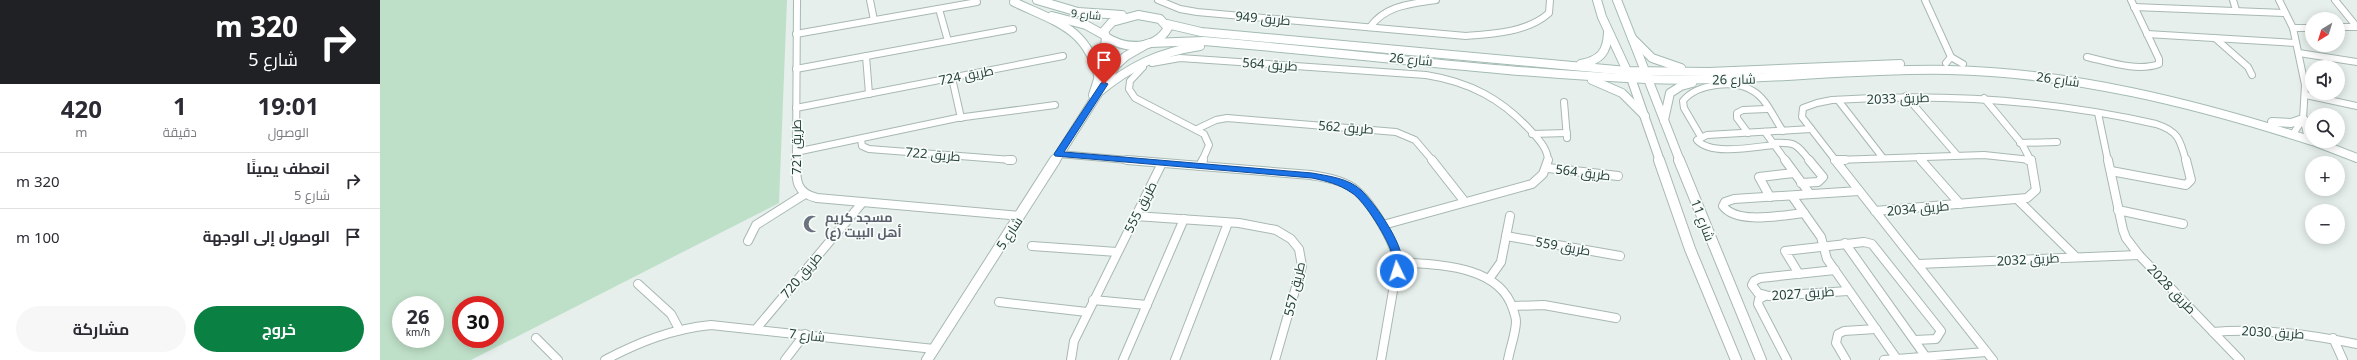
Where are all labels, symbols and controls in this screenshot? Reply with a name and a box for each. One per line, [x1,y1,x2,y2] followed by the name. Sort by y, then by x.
[1070,5,1102,24] street label: شارع 9
[215,7,298,45] text: 320 m
[1235,7,1291,29] street label: طريق 949
[2305,12,2345,52] north arrow
[2305,12,2345,244] map controls
[312,16,364,68] icon: right
[1087,43,1121,84] pin
[248,47,298,71] text: شارع 5
[1389,48,1433,70] street label: شارع 26
[1093,49,1115,71] icon: arrive
[1242,53,1298,75] street label: طريق 564
[2305,60,2345,100] button: sound
[937,61,995,89] street label: طريق 724
[2035,67,2081,91] street label: شارع 26
[1712,70,1756,88] street label: شارع 26
[1866,88,1930,108] street label: طريق 2033
[173,89,187,122] text: 1
[258,89,319,122] text: 19:01
[61,92,102,125] text: 420
[2305,108,2345,148] button: search
[1318,116,1374,138] street label: طريق 562
[787,119,805,175] street label: طريق 721
[75,123,88,141] text: m
[163,123,197,141] text: دقيقة
[268,123,309,141] text: الوصول
[905,143,961,165] street label: طريق 722
[2305,156,2345,196] button: +
[246,158,330,178] text: انعطف يمينًا
[1554,160,1612,184] street label: طريق 564
[342,170,364,192] icon: right
[16,171,60,191] text: 320 m
[1119,178,1161,236] street label: طريق 555
[294,186,330,204] text: شارع 5
[1687,196,1719,244] street label: شارع 11
[1886,196,1950,220] street label: طريق 2034
[2305,204,2345,244] button: −
[825,208,902,241] place label: مسجد كريم أهل البيت (ع)
[992,213,1026,253] street label: شارع 5
[802,214,822,234] mosque icon: مسجد كريم أهل البيت (ع)
[203,226,330,246] text: الوصول إلى الوجهة
[342,226,364,248] icon: arrive
[16,227,60,247] text: 100 m
[1534,232,1592,260] street label: طريق 559
[776,248,826,302] street label: طريق 720
[1996,248,2060,270] street label: طريق 2032
[1376,250,1418,292] position arrow
[1279,260,1309,318] street label: طريق 557
[2144,260,2200,318] street label: طريق 2028
[1771,282,1835,304] street label: طريق 2027
[452,296,504,348] speed limit sign: 30
[407,303,429,330] text: 26
[16,306,186,352] button: مشاركة
[194,306,364,352] button: خروج
[2241,321,2305,343] street label: طريق 2030
[788,324,826,346] street label: شارع 7
[406,325,430,339] text: km/h

